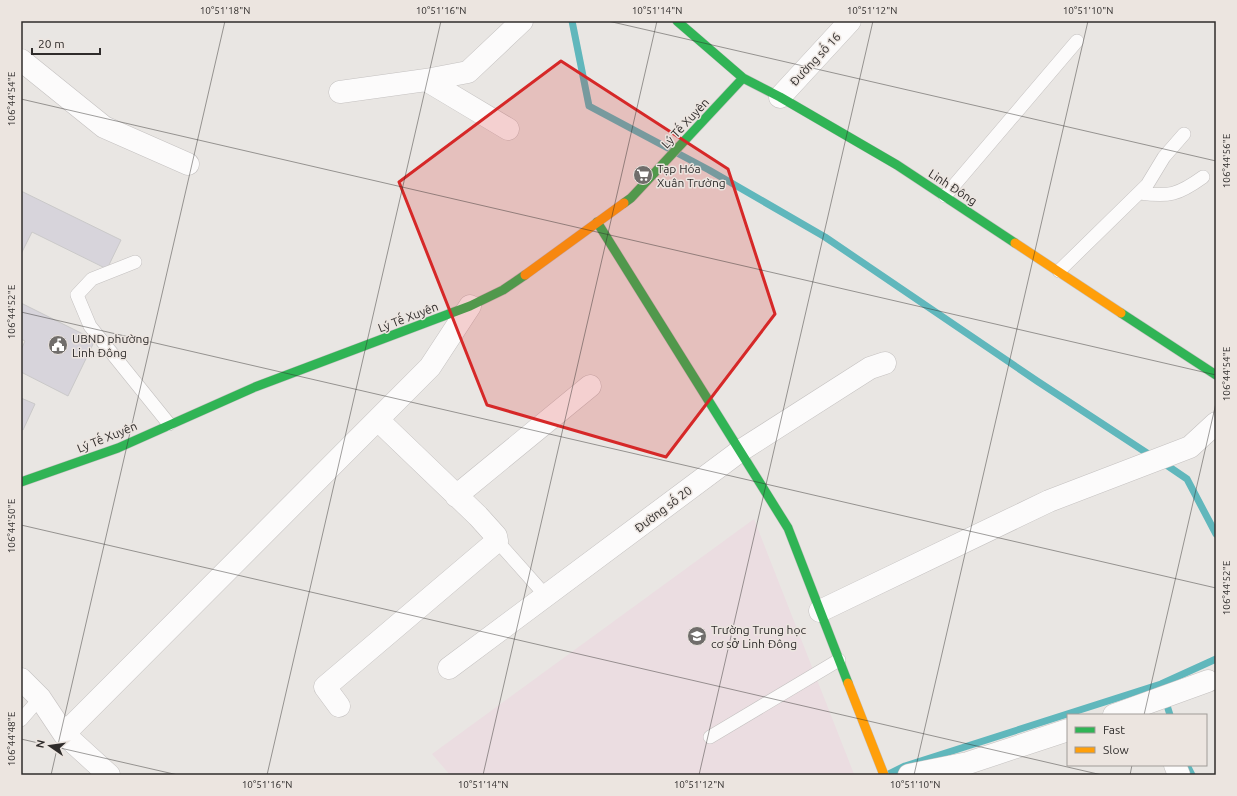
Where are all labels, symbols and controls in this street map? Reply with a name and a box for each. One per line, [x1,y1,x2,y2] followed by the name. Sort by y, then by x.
[200,5,250,16] text: 10°51'18"N
[416,5,466,16] text: 10°51'16"N
[632,5,682,16] text: 10°51'14"N
[847,5,897,16] text: 10°51'12"N
[1063,5,1113,16] text: 10°51'10"N
[786,29,843,88] street label: Đường số 16
[32,30,100,56] scale bar
[38,37,65,50] text: 20 m
[6,71,17,126] text: 106°44'54"E
[658,95,711,151] street label: Lý Tế Xuyên
[1221,133,1232,188] text: 106°44'56"E
[657,162,726,189] place label: Tạp Hóa Xuân Trường
[632,164,654,186] supermarket icon: Tạp Hóa Xuân Trường
[926,167,980,207] street label: Linh Đông
[6,284,17,339] text: 106°44'52"E
[376,299,440,334] street label: Lý Tế Xuyên
[72,332,149,359] place label: UBND phường Linh Đông
[47,334,69,356] public building icon: UBND phường Linh Đông
[1221,346,1232,401] text: 106°44'54"E
[75,418,139,455] street label: Lý Tế Xuyên
[631,483,694,535] street label: Đường số 20
[6,498,17,553] text: 106°44'50"E
[1221,560,1232,615] text: 106°44'52"E
[711,623,806,650] place label: Trường Trung học cơ sở Linh Đông
[686,625,708,647] school or university icon: Trường Trung học cơ sở Linh Đông
[6,711,17,766] text: 106°44'48"E
[1067,714,1207,766] legend
[1103,723,1125,736] text: Fast
[30,726,70,766] north arrow
[33,738,47,749] text: N
[1103,743,1129,756] text: Slow
[242,779,292,790] text: 10°51'16"N
[458,779,508,790] text: 10°51'14"N
[674,779,724,790] text: 10°51'12"N
[890,779,940,790] text: 10°51'10"N

